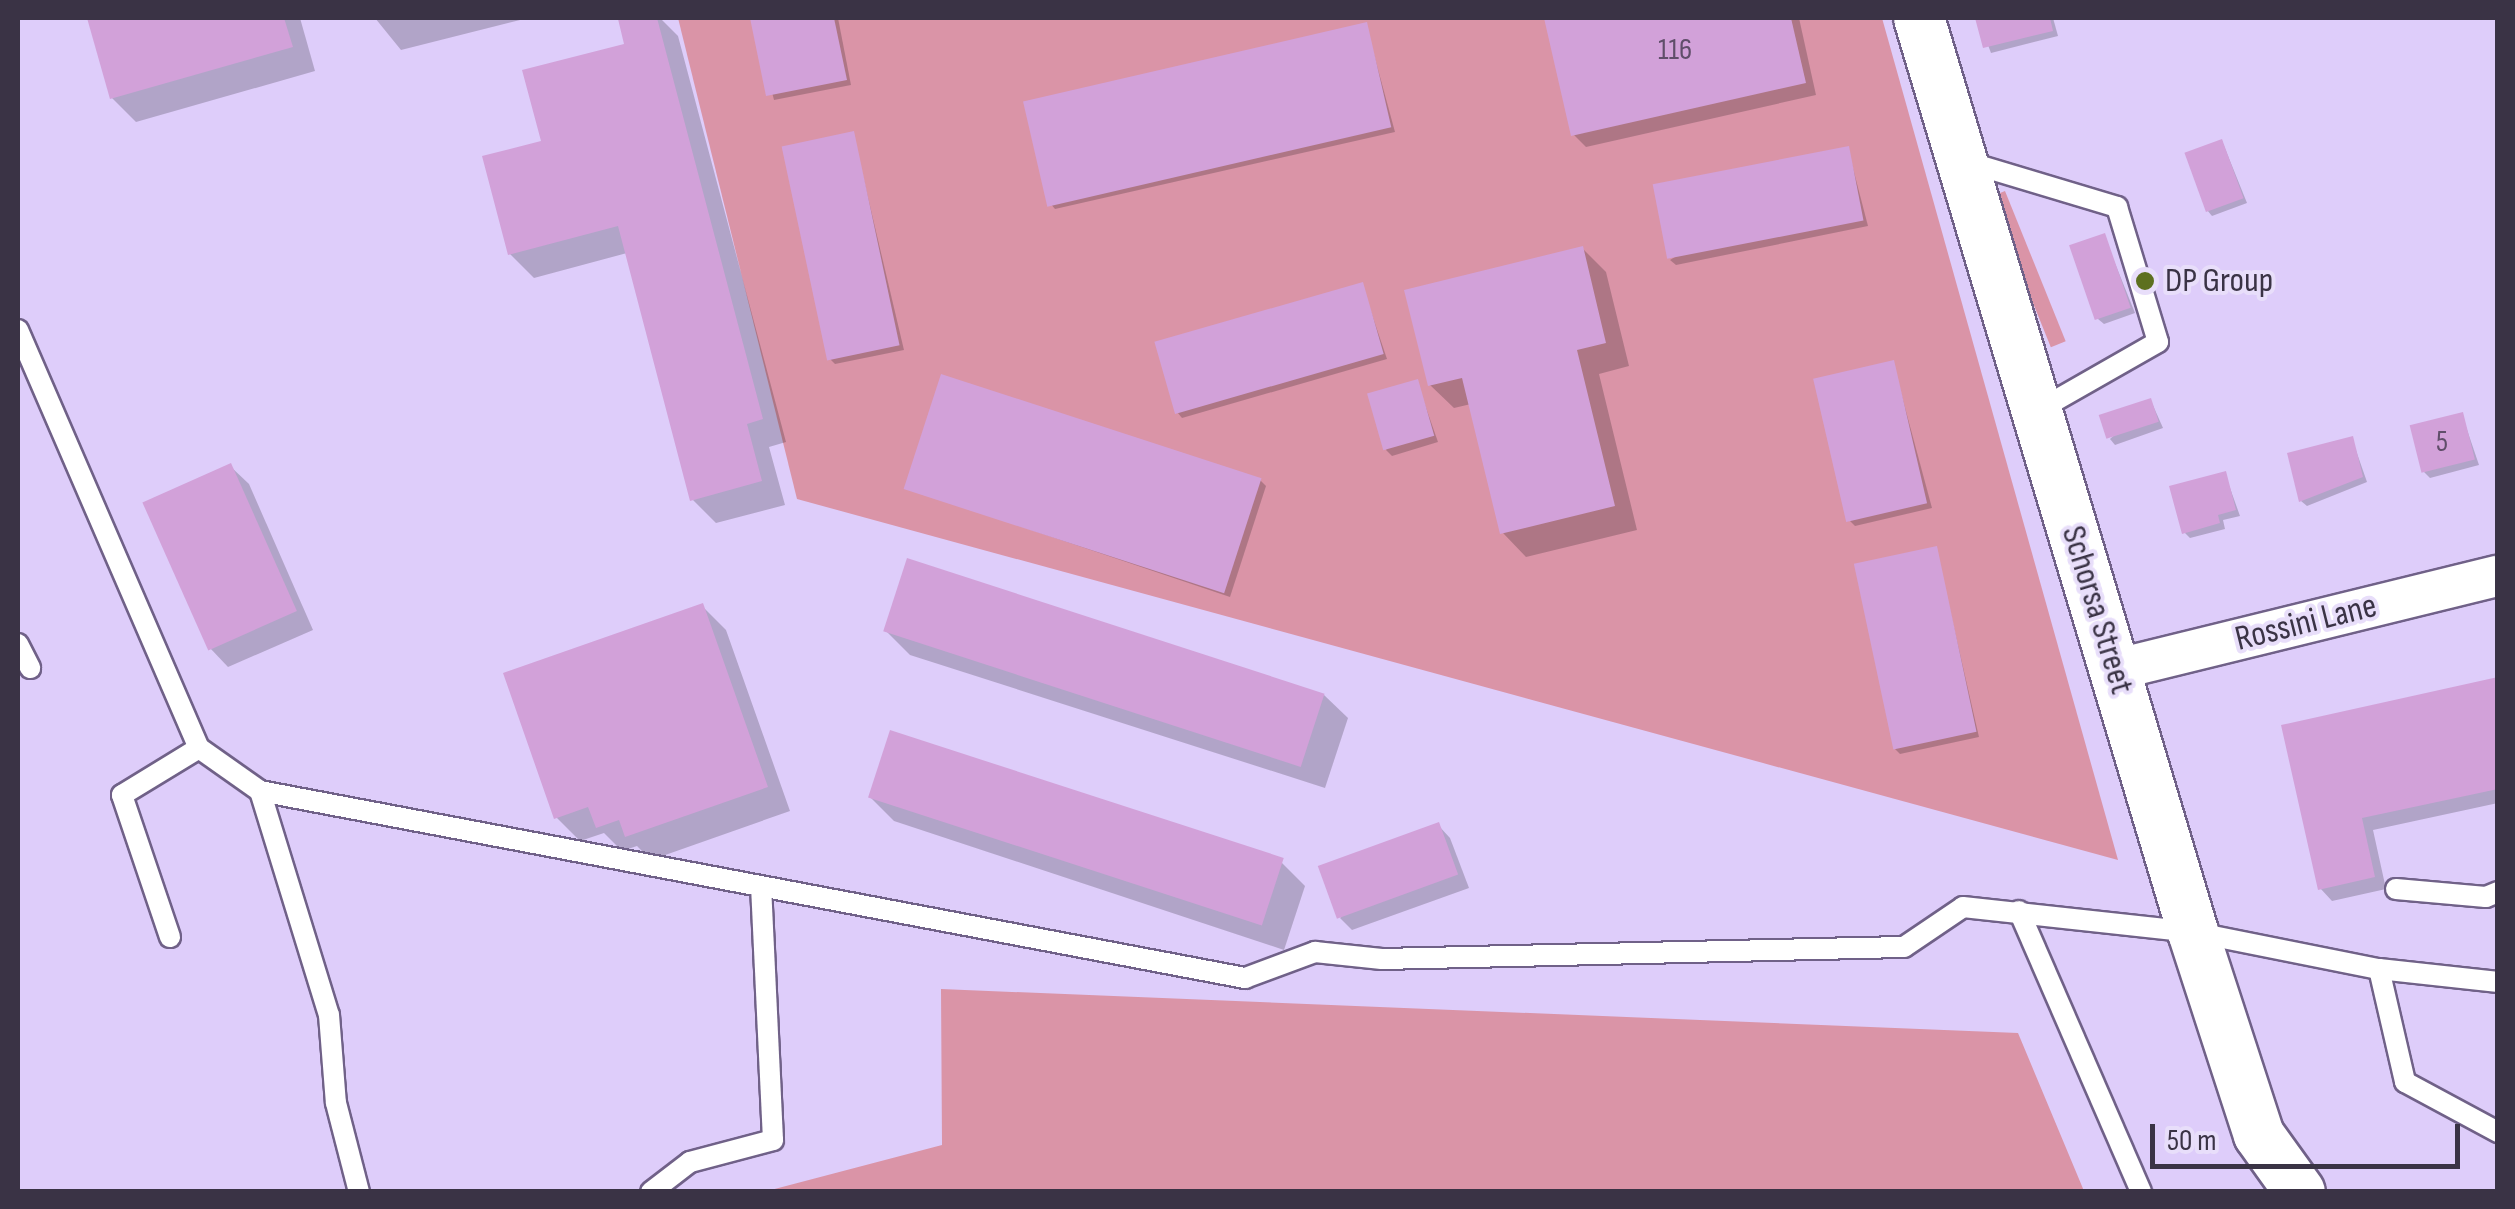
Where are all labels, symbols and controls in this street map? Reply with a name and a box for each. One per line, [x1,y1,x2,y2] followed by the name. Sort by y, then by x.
[1658,32,1692,68] house number: 116
[2165,260,2273,302] place label: DP Group
[2134,270,2156,292] marker: DP Group
[2436,424,2448,460] house number: 5
[2052,521,2142,699] street label: Schorsa Street
[2231,585,2381,661] street label: Rossini Lane
[2155,1104,2465,1166] scale bar
[2167,1123,2216,1159] text: 50 m

